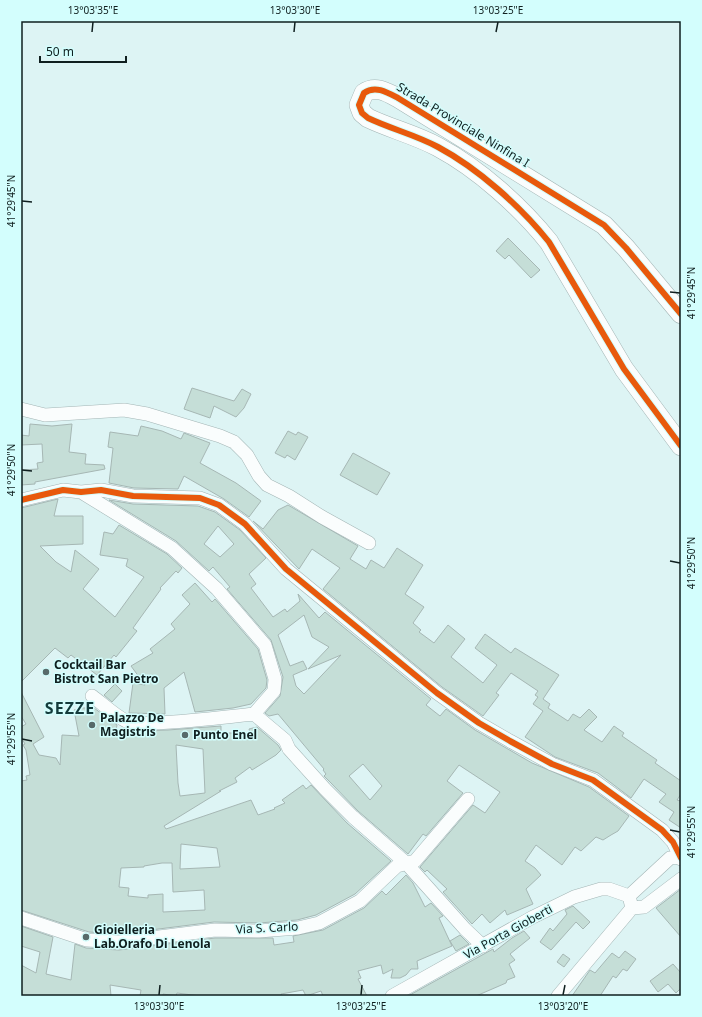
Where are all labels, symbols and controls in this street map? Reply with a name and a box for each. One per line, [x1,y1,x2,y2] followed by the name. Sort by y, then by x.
[68,3,118,17] text: 13°03'35"E
[270,3,320,17] text: 13°03'30"E
[473,3,523,17] text: 13°03'25"E
[40,38,126,64] scale bar
[46,43,74,60] text: 50 m
[394,78,533,171] street label: Strada Provinciale Ninfina I
[4,175,18,227] text: 41°29'45"N
[684,267,698,319] text: 41°29'45"N
[4,444,18,496] text: 41°29'50"N
[684,537,698,589] text: 41°29'50"N
[54,656,159,687] place label: Cocktail Bar Bistrot San Pietro
[41,667,51,677] marker: Cocktail Bar Bistrot San Pietro
[45,697,95,719] district label: SEZZE
[100,709,164,740] place label: Palazzo De Magistris
[4,713,18,765] text: 41°29'55"N
[87,720,97,730] marker: Palazzo De Magistris
[193,726,257,743] place label: Punto Enel
[180,730,190,740] marker: Punto Enel
[684,806,698,858] text: 41°29'55"N
[460,900,555,963] street label: Via Porta Gioberti
[235,917,299,938] street label: Via S. Carlo
[94,921,211,952] place label: Gioielleria Lab.Orafo Di Lenola
[81,932,91,942] marker: Gioielleria Lab.Orafo Di Lenola
[134,999,184,1013] text: 13°03'30"E
[336,999,386,1013] text: 13°03'25"E
[538,999,588,1013] text: 13°03'20"E

